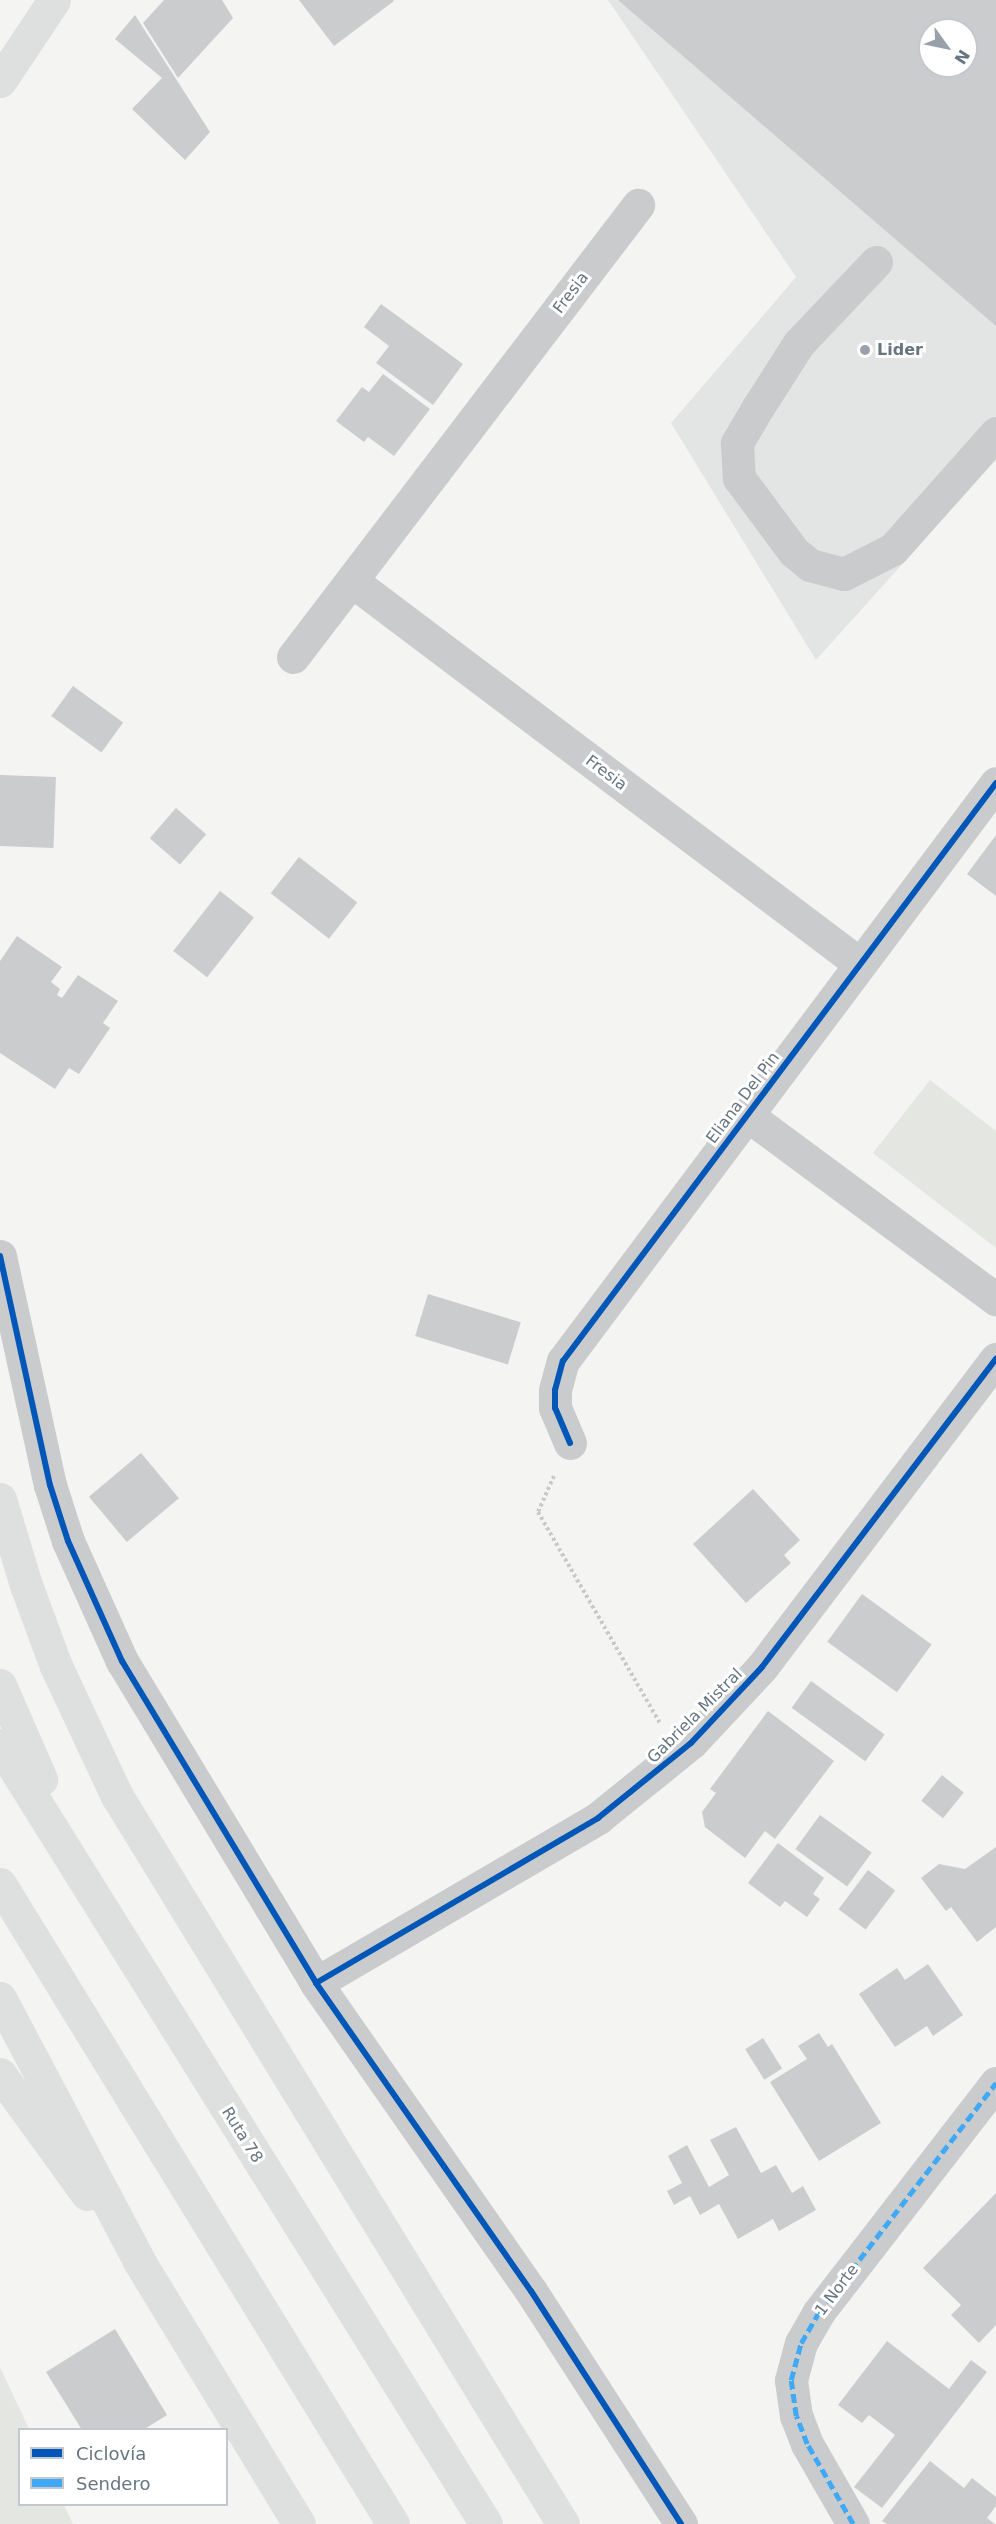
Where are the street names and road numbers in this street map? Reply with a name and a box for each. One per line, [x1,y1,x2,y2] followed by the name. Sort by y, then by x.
[549,269,593,317] street label: Fresia
[582,751,630,795] street label: Fresia
[702,1049,784,1147] street label: Eliana Del Pin
[644,1665,746,1767] street label: Gabriela Mistral
[217,2104,267,2166] street label: Ruta 78
[811,2260,863,2320] street label: 1 Norte

